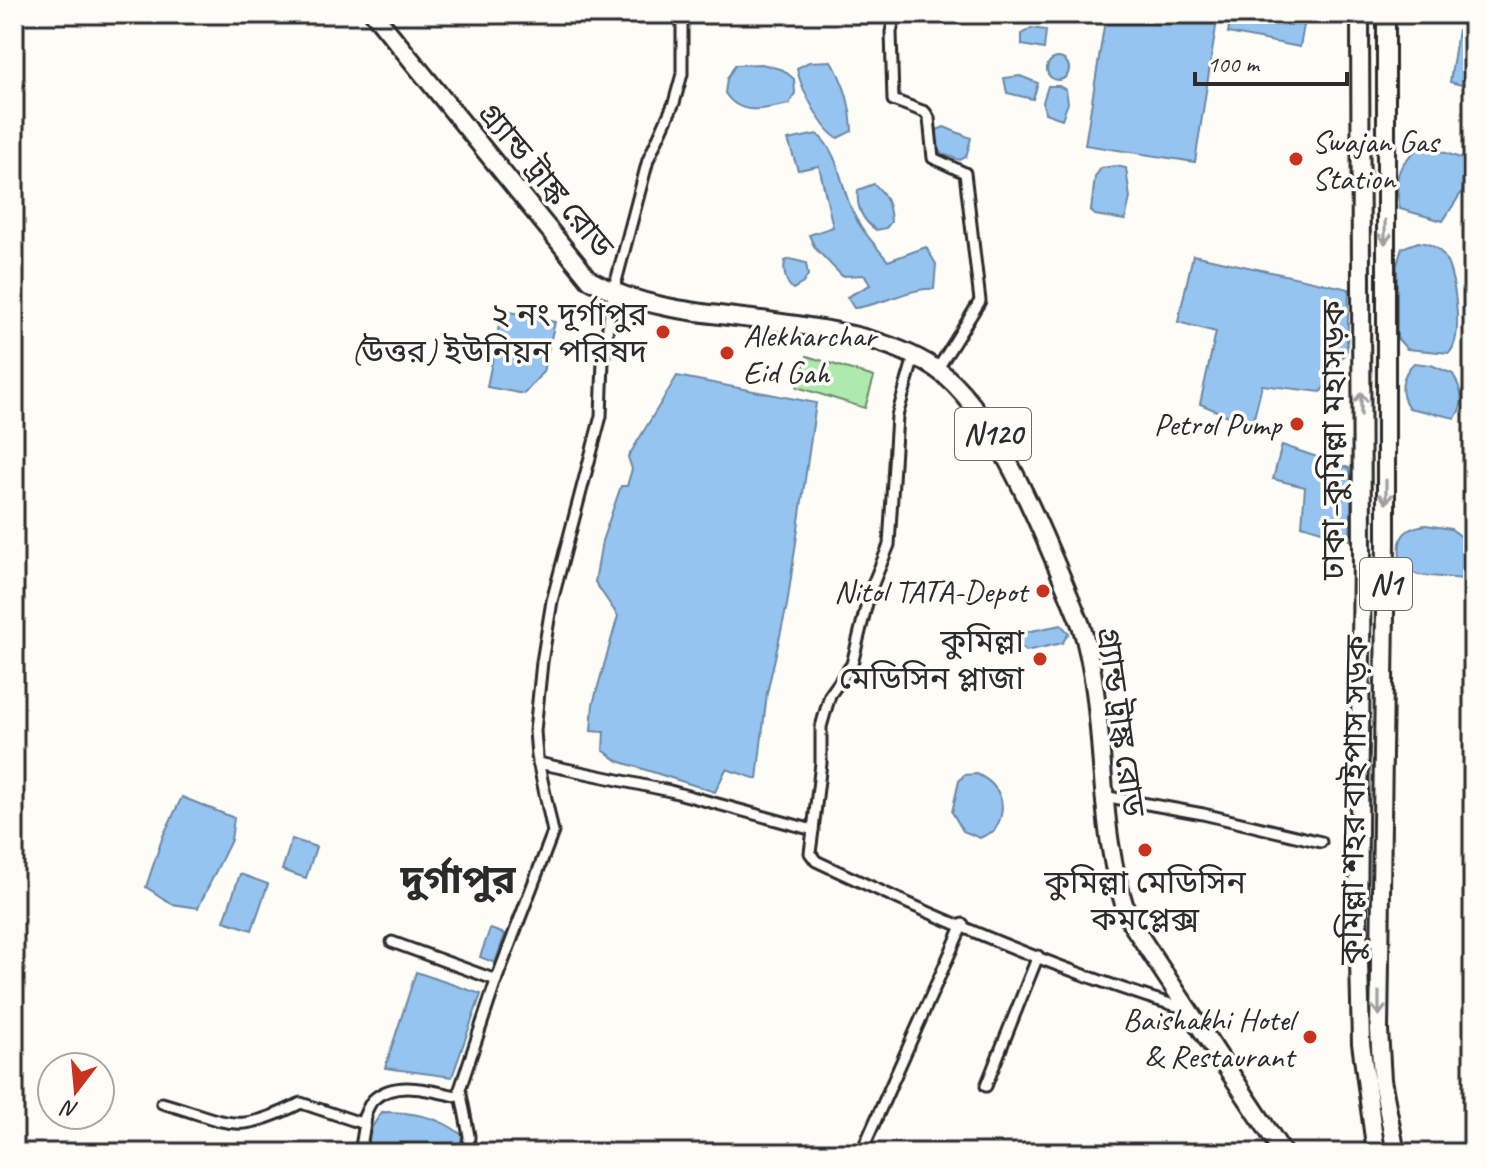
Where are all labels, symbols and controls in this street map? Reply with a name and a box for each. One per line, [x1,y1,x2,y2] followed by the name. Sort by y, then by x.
[1195,36,1347,86] scale bar
[1207,49,1261,79] text: 100 m
[469,94,624,267] street label: গ্র্যান্ড ট্রাঙ্ক রোড
[1312,121,1441,199] place label: Swajan Gas Station
[1287,150,1305,168] marker: Swajan Gas Station
[1377,218,1393,245] one-way arrow
[351,294,648,372] place label: ২ নং দূর্গাপুর (উত্তর) ইউনিয়ন পরিষদ
[1313,299,1354,581] street label: ঢাকা–কুমিল্লা মহাসড়ক
[743,315,879,393] place label: Alekharchar Eid Gah
[654,323,672,341] marker: ২ নং দূর্গাপুর (উত্তর) ইউনিয়ন পরিষদ
[718,344,736,362] marker: Alekharchar Eid Gah
[1353,391,1369,418] one-way arrow
[1154,404,1283,445] place label: Petrol Pump
[955,408,1031,460] road number: N120
[1288,415,1306,433] marker: Petrol Pump
[1378,478,1394,505] one-way arrow
[1360,558,1412,610] road number: N1
[834,571,1030,612] place label: Nitol TATA-Depot
[1034,582,1052,600] marker: Nitol TATA-Depot
[839,621,1024,699] place label: কুমিল্লা মেডিসিন প্লাজা
[1087,625,1155,820] street label: গ্র্যান্ড ট্রাঙ্ক রোড
[1331,634,1377,966] street label: কুমিল্লা শহর বাইপাস সড়ক
[1031,650,1049,668] marker: কুমিল্লা মেডিসিন প্লাজা
[1136,841,1154,859] marker: কুমিল্লা মেডিসিন কমপ্লেক্স
[399,855,517,905] district label: দুর্গাপুর
[1043,862,1247,940] place label: কুমিল্লা মেডিসিন কমপ্লেক্স
[1371,990,1387,1017] one-way arrow
[1123,999,1300,1077] place label: Baishakhi Hotel & Restaurant
[1301,1028,1319,1046] marker: Baishakhi Hotel & Restaurant
[36,1051,116,1131] north arrow
[57,1093,81,1125] text: N

